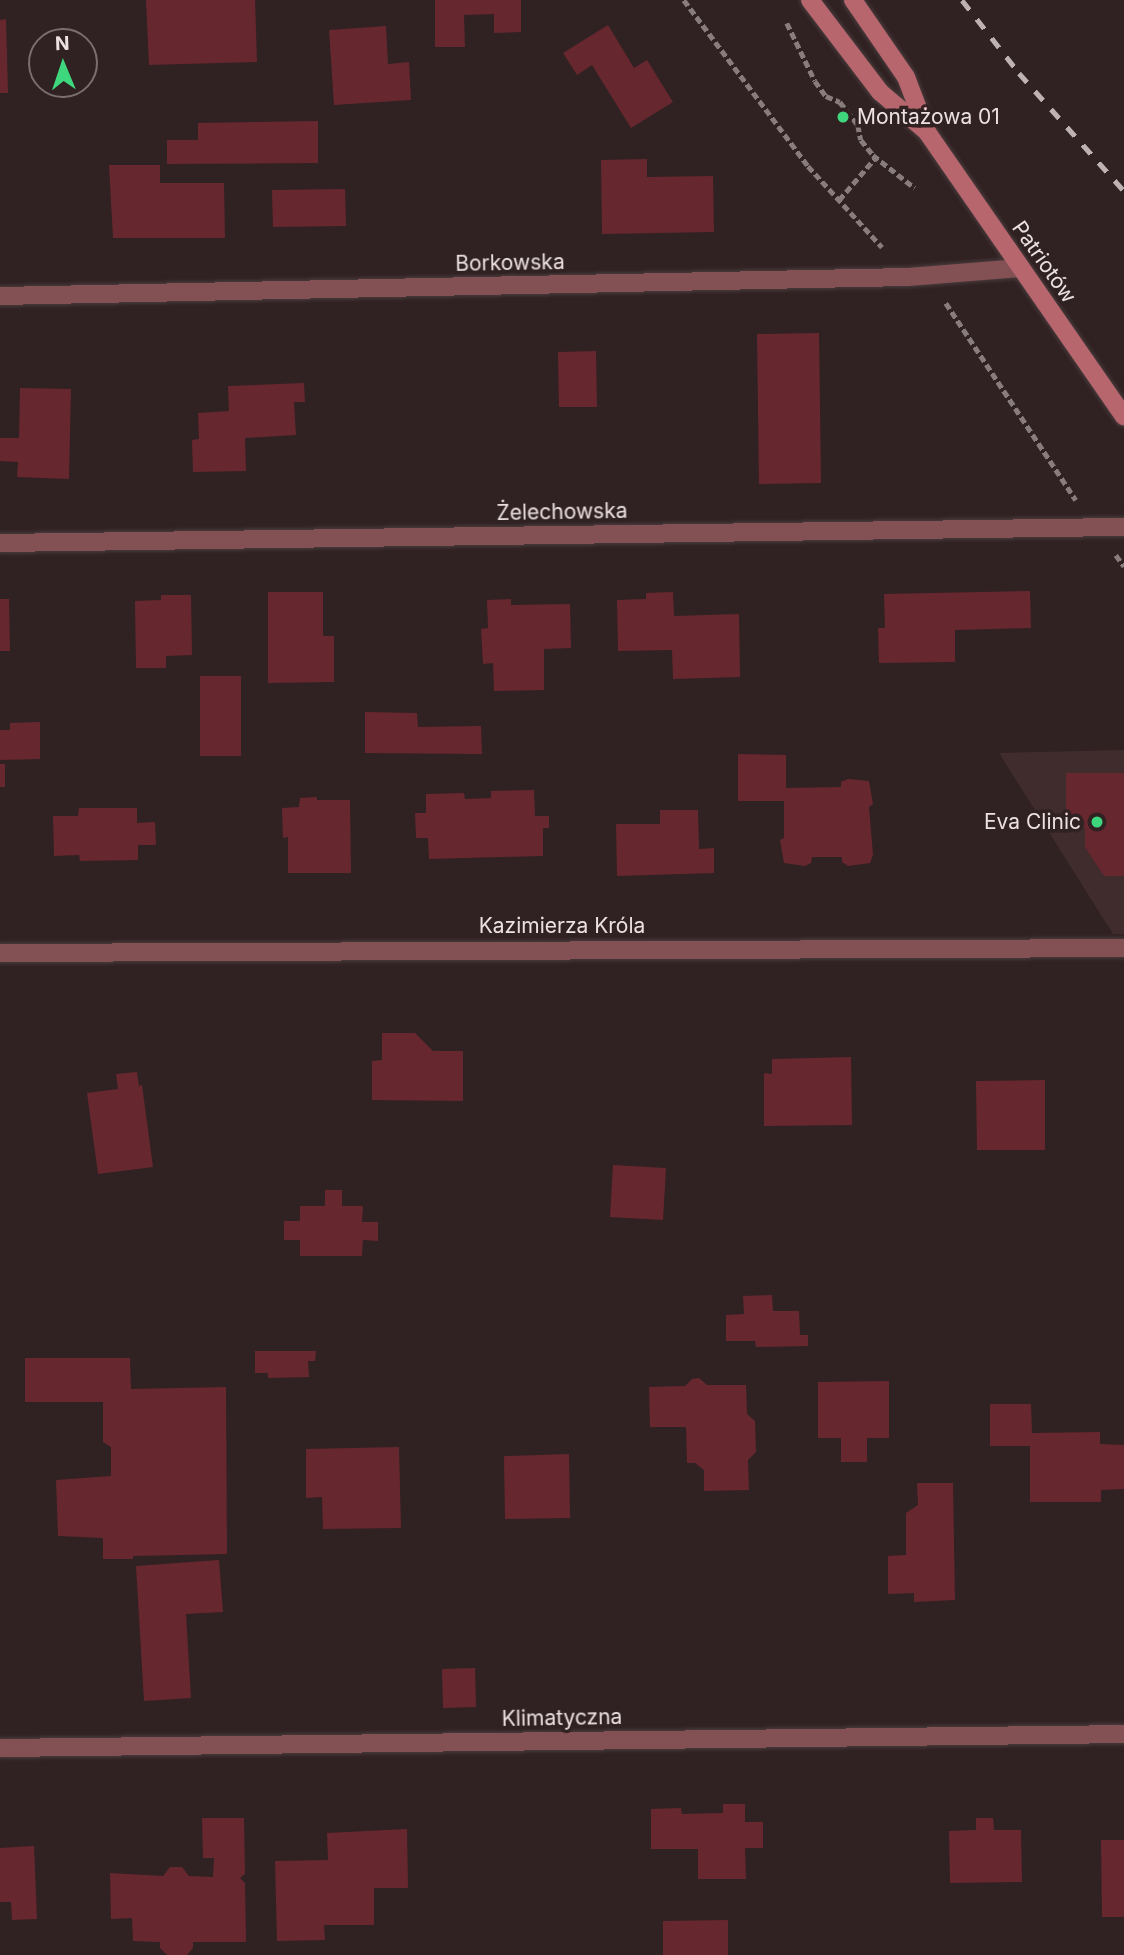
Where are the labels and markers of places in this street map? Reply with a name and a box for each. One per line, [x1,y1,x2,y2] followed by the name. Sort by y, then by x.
[857,104,1000,130] place label: Montażowa 01
[835,109,851,125] marker: Montażowa 01
[984,809,1081,835] place label: Eva Clinic
[1087,812,1107,832] marker: Eva Clinic

